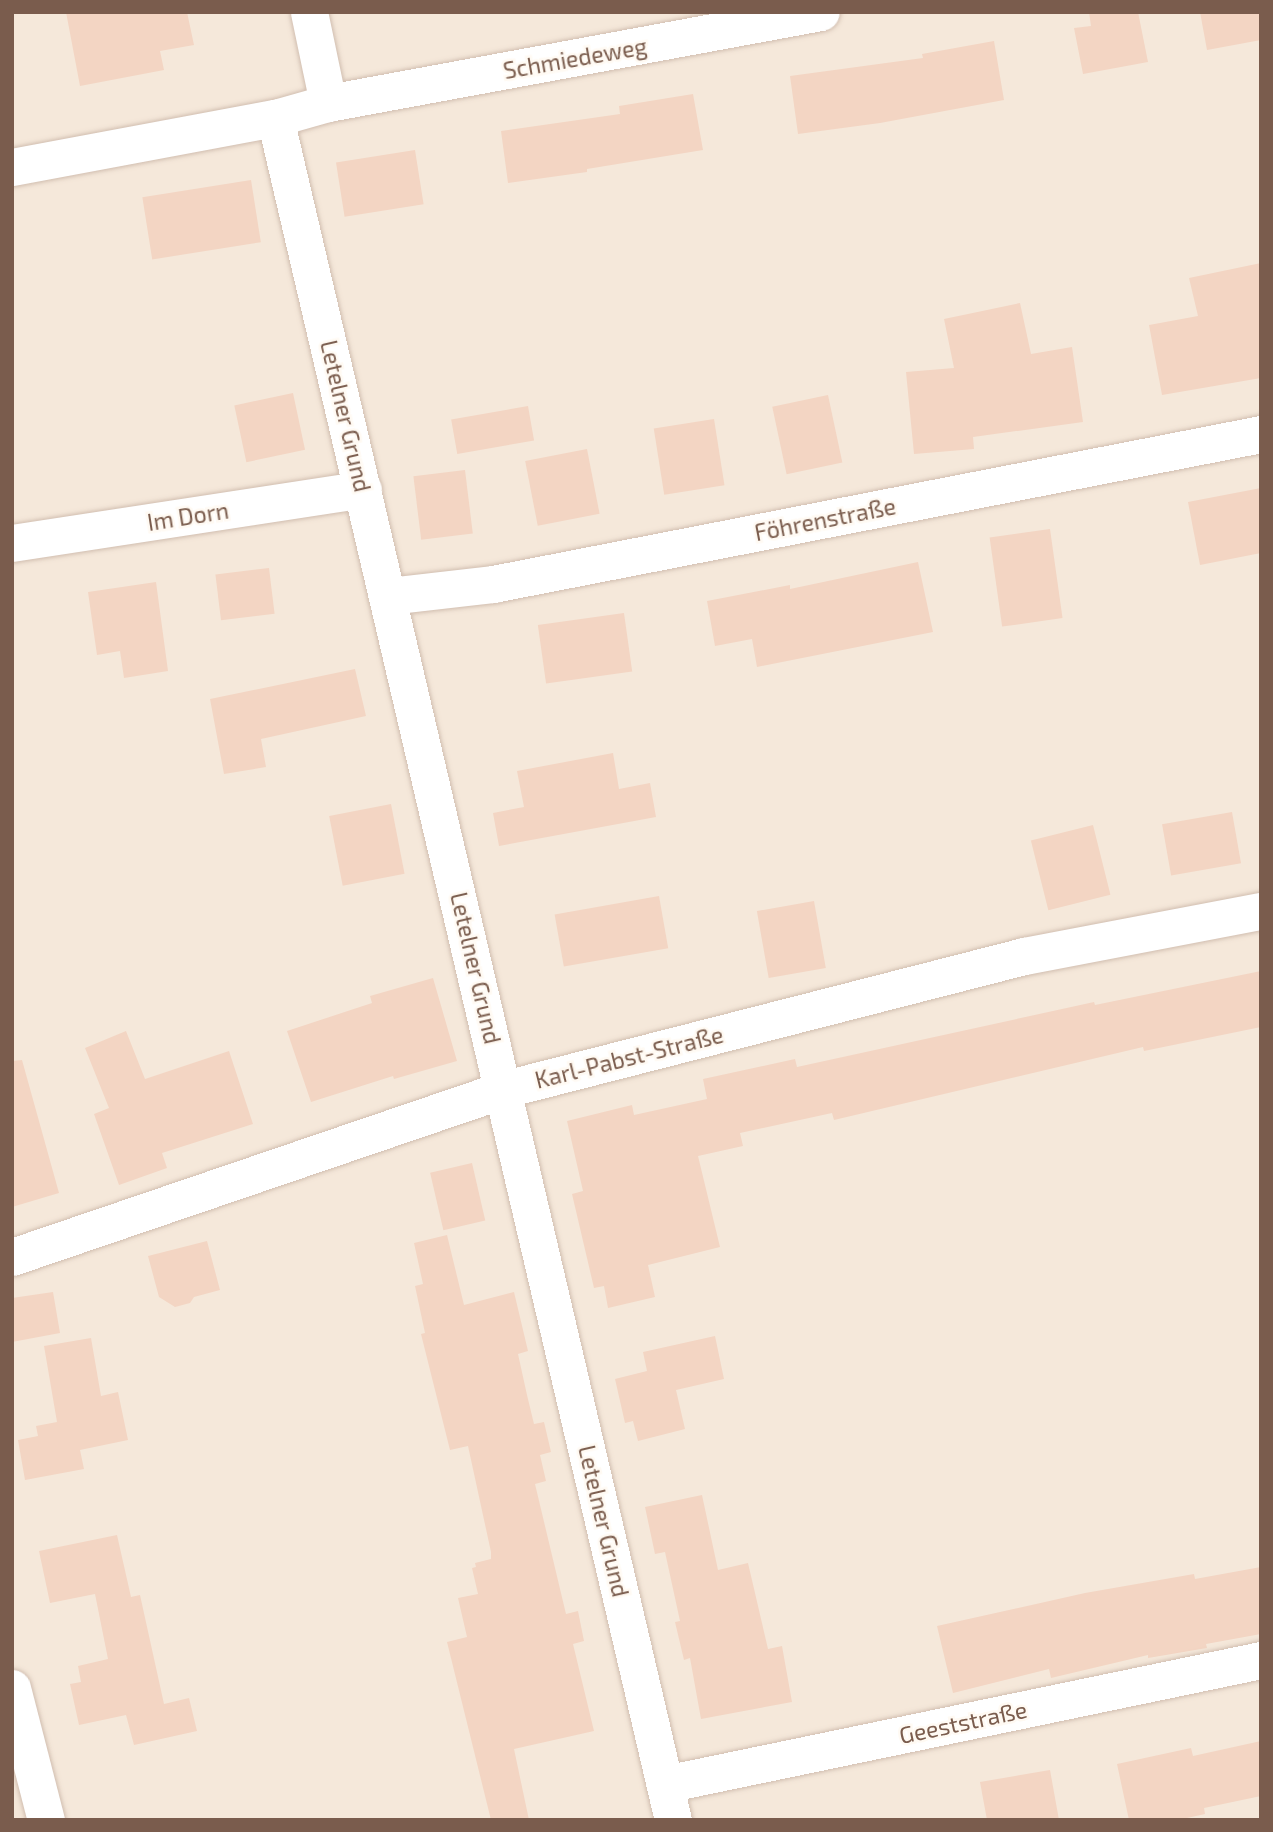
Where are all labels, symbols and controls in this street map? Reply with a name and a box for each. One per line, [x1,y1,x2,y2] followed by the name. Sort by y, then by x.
[501,32,649,84] street label: Schmiedeweg
[315,337,377,495] street label: Letelner Grund
[752,492,898,546] street label: Föhrenstraße
[145,496,231,536] street label: Im Dorn
[445,889,507,1047] street label: Letelner Grund
[532,1020,726,1094] street label: Karl-Pabst-Straße
[573,1442,635,1600] street label: Letelner Grund
[897,1695,1029,1749] street label: Geeststraße

